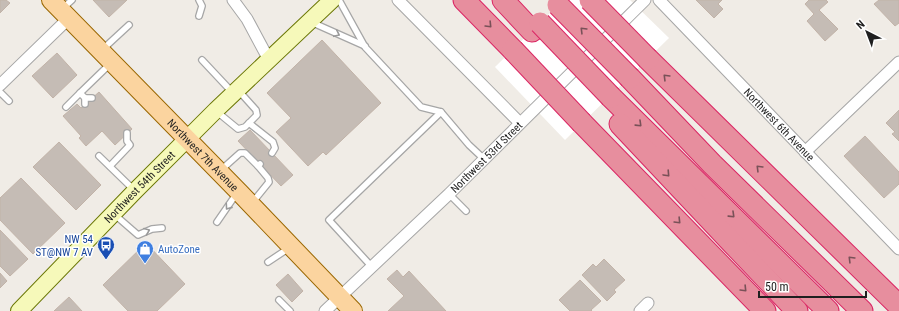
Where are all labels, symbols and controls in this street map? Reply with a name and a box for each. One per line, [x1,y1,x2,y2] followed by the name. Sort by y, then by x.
[847,12,887,52] north arrow
[854,18,868,32] text: N
[484,20,491,28] one-way arrow
[580,27,587,35] one-way arrow
[333,29,341,37] one-way arrow
[663,74,671,81] one-way arrow
[741,86,817,164] street label: Northwest 6th Avenue
[165,116,241,194] street label: Northwest 7th Avenue
[448,119,525,195] street label: Northwest 53rd Street
[634,119,642,127] one-way arrow
[101,148,178,225] street label: Northwest 54th Street
[756,165,764,173] one-way arrow
[662,170,669,177] one-way arrow
[226,202,233,209] one-way arrow
[727,210,735,218] one-way arrow
[673,216,681,224] one-way arrow
[144,228,151,236] one-way arrow
[35,233,94,259] place label: NW 54 ST@NW 7 AV
[96,235,116,260] bus stop icon: NW 54 ST@NW 7 AV
[135,239,155,264] shop icon: AutoZone
[158,243,200,256] place label: AutoZone
[848,256,856,264] one-way arrow
[759,273,866,299] scale bar
[765,280,789,294] text: 50 m
[739,284,747,292] one-way arrow

